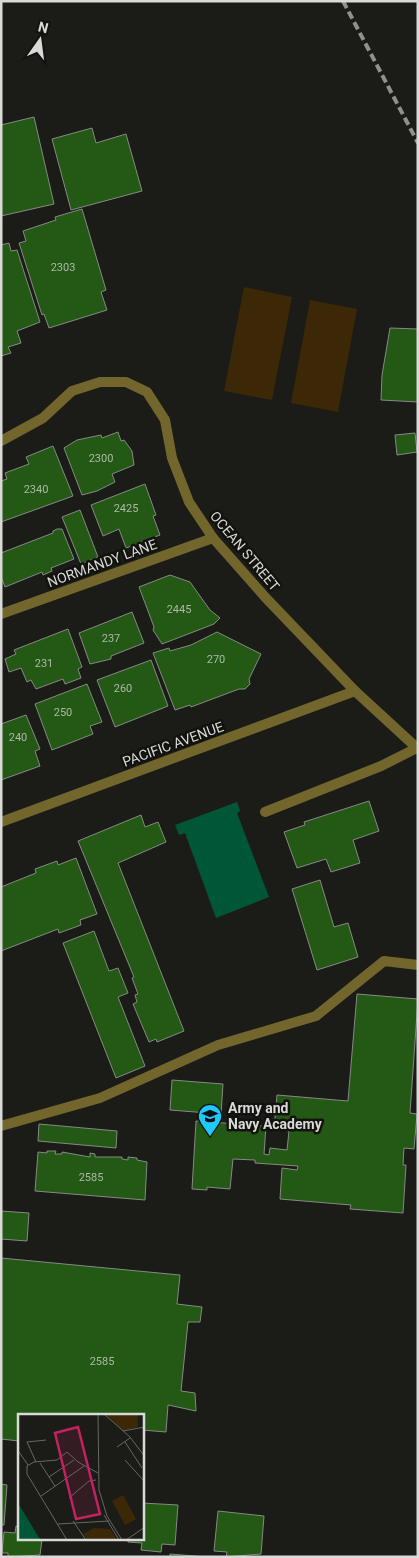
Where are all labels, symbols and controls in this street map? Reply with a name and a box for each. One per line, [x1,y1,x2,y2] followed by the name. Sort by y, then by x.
[15,15,65,65] north arrow
[36,18,50,36] text: N
[51,261,75,274] house number: 2303
[89,452,113,465] house number: 2300
[24,483,48,496] house number: 2340
[114,502,138,515] house number: 2425
[207,508,283,595] street label: OCEAN STREET
[45,536,159,590] street label: NORMANDY LANE
[167,603,191,616] house number: 2445
[102,632,120,645] house number: 237
[207,653,225,666] house number: 270
[35,657,53,670] house number: 231
[114,682,132,695] house number: 260
[54,706,72,719] house number: 250
[120,718,226,770] street label: PACIFIC AVENUE
[9,731,27,744] house number: 240
[228,1100,323,1132] place label: Army and Navy Academy
[197,1103,223,1137] school or university icon: Army and Navy Academy
[79,1171,103,1184] house number: 2585
[90,1355,114,1368] house number: 2585
[18,1414,144,1540] inset map

